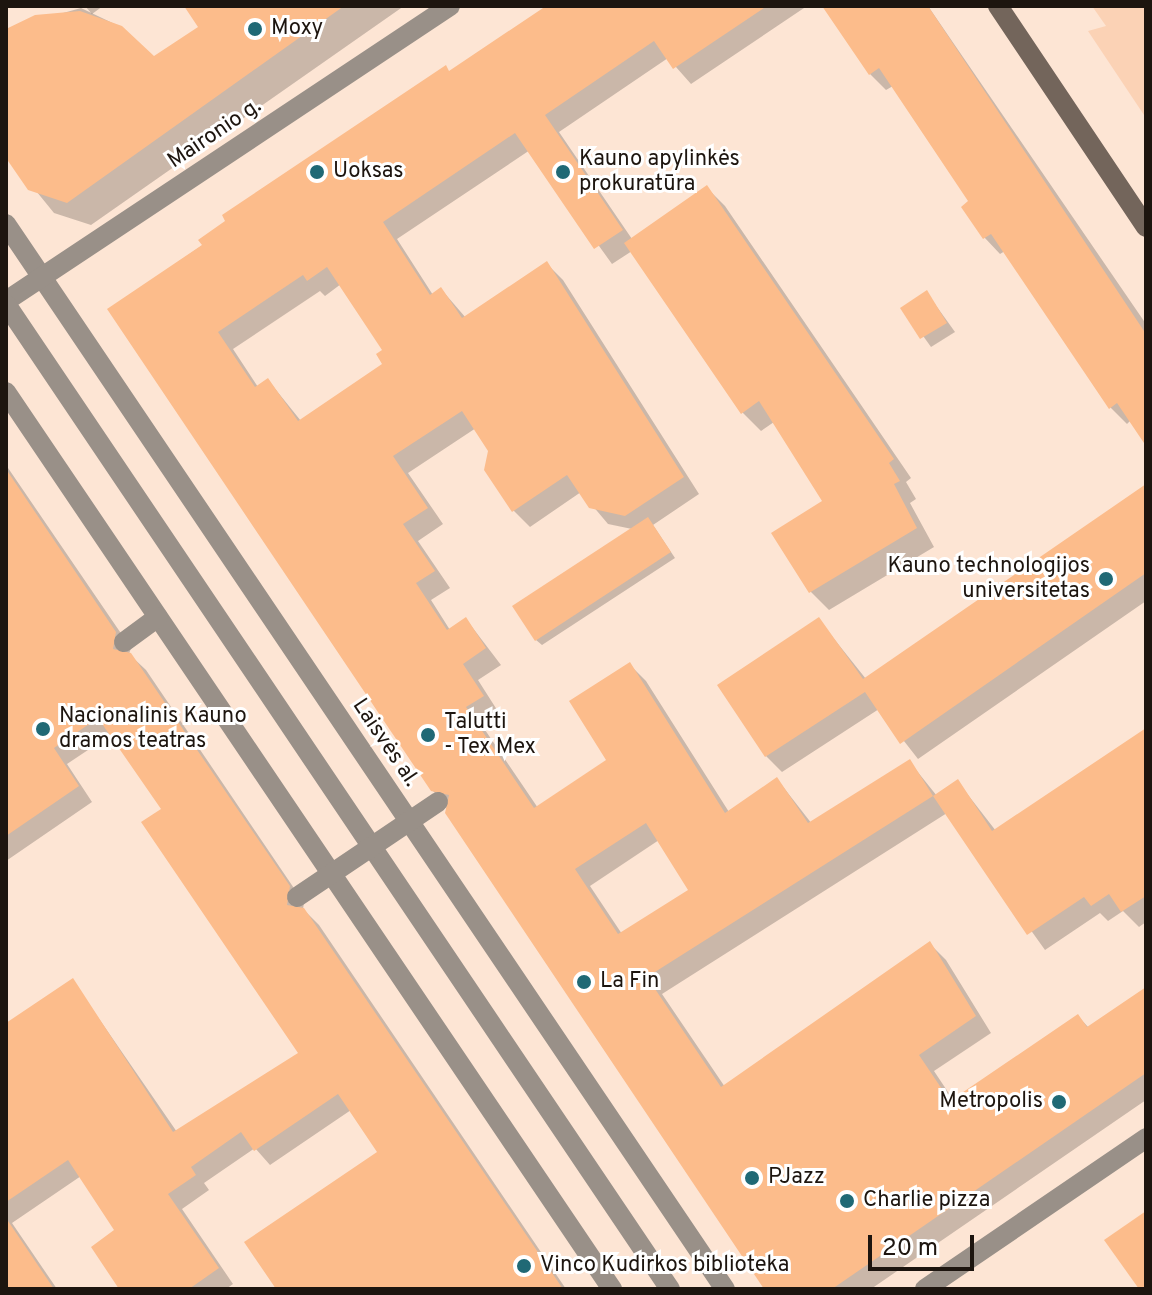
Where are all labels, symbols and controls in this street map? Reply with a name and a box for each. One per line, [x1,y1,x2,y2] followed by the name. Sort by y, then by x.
[271,16,323,42] place label: Moxy
[246,20,264,38] marker: Moxy
[163,93,267,175] street label: Maironio g.
[579,146,740,198] place label: Kauno apylinkės prokuratūra
[333,159,404,185] place label: Uoksas
[308,163,326,181] marker: Uoksas
[554,163,572,181] marker: Kauno apylinkės prokuratūra
[888,553,1090,604] place label: Kauno technologijos universitetas
[1097,570,1115,588] marker: Kauno technologijos universitetas
[346,694,424,792] street label: Laisvės al.
[59,703,247,754] place label: Nacionalinis Kauno dramos teatras
[444,709,537,760] place label: Talutti - Tex Mex
[34,720,52,738] marker: Nacionalinis Kauno dramos teatras
[419,726,437,744] marker: Talutti - Tex Mex
[600,969,659,995] place label: La Fin
[575,973,593,991] marker: La Fin
[939,1089,1043,1115] place label: Metropolis
[1050,1093,1068,1111] marker: Metropolis
[768,1165,825,1191] place label: PJazz
[743,1169,761,1187] marker: PJazz
[863,1188,990,1214] place label: Charlie pizza
[838,1192,856,1210] marker: Charlie pizza
[872,1219,978,1269] scale bar
[882,1234,938,1264] text: 20 m
[540,1253,789,1279] place label: Vinco Kudirkos biblioteka
[515,1257,533,1275] marker: Vinco Kudirkos biblioteka

